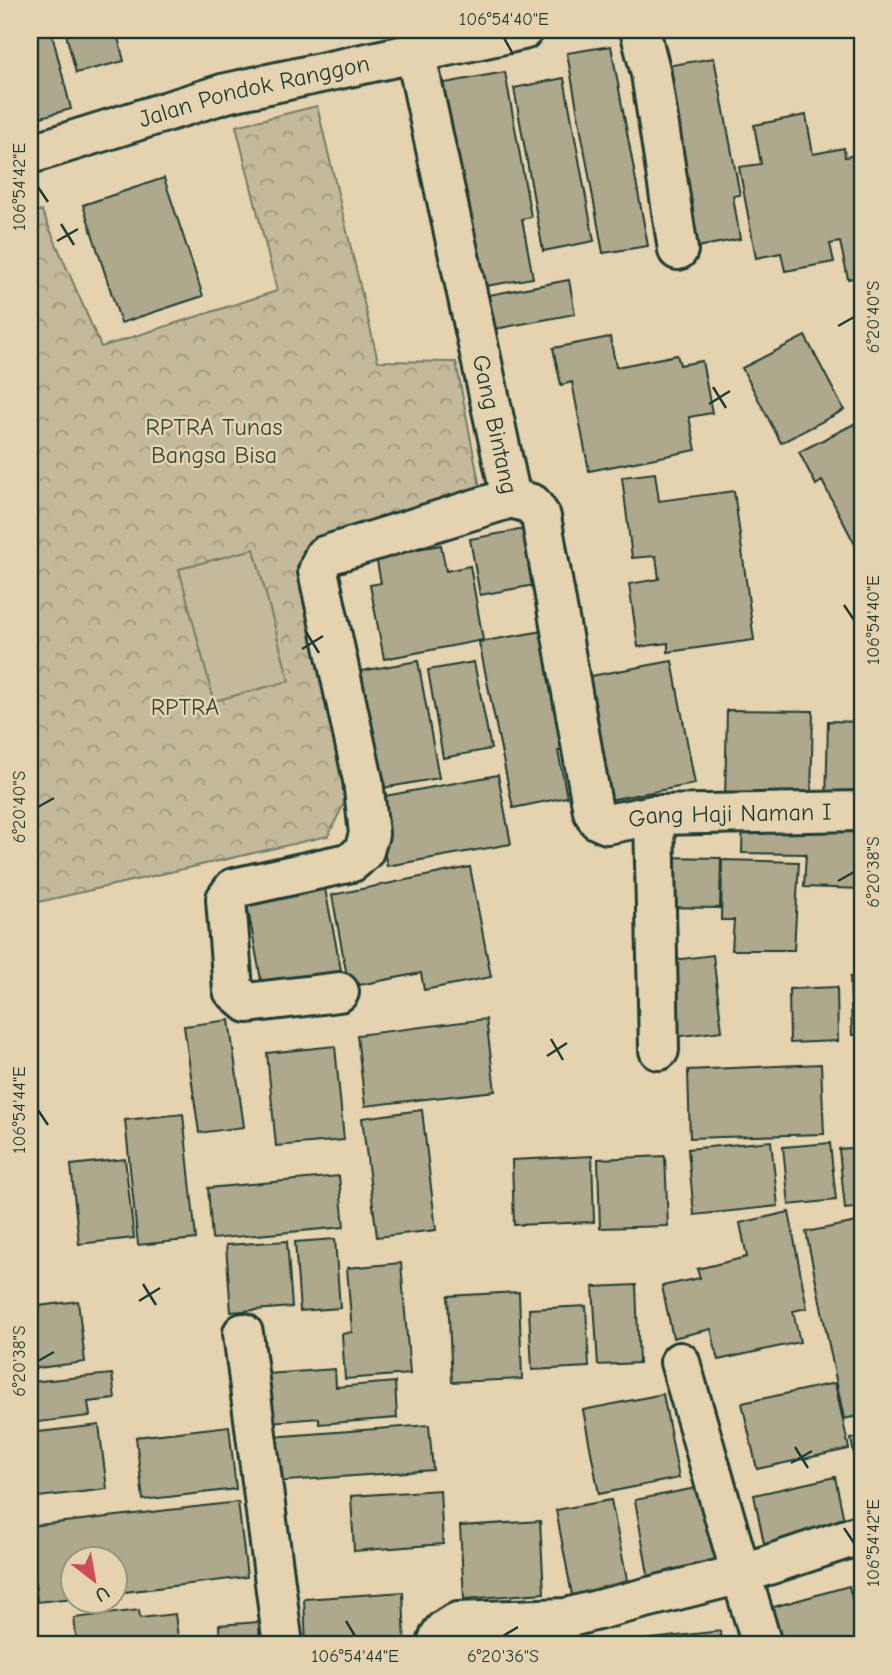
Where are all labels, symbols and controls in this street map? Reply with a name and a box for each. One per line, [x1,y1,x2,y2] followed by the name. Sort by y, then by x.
[459,9,549,30] text: 106°54'40"E
[135,49,372,133] street label: Jalan Pondok Ranggon
[9,143,30,231] text: 106°54'42"E
[863,281,884,353] text: 6°20'40"S
[467,352,524,497] street label: Gang Bintang
[146,413,282,469] park label: RPTRA Tunas Bangsa Bisa
[863,575,884,665] text: 106°54'40"E
[151,693,219,721] park label: RPTRA
[9,771,30,843] text: 6°20'40"S
[626,798,832,834] street label: Gang Haji Naman I
[863,836,884,908] text: 6°20'38"S
[9,1066,30,1154] text: 106°54'44"E
[9,1325,30,1397] text: 6°20'38"S
[863,1499,884,1587] text: 106°54'42"E
[60,1546,130,1616] north arrow
[91,1581,113,1606] text: U
[311,1646,399,1667] text: 106°54'44"E
[467,1646,539,1667] text: 6°20'36"S

